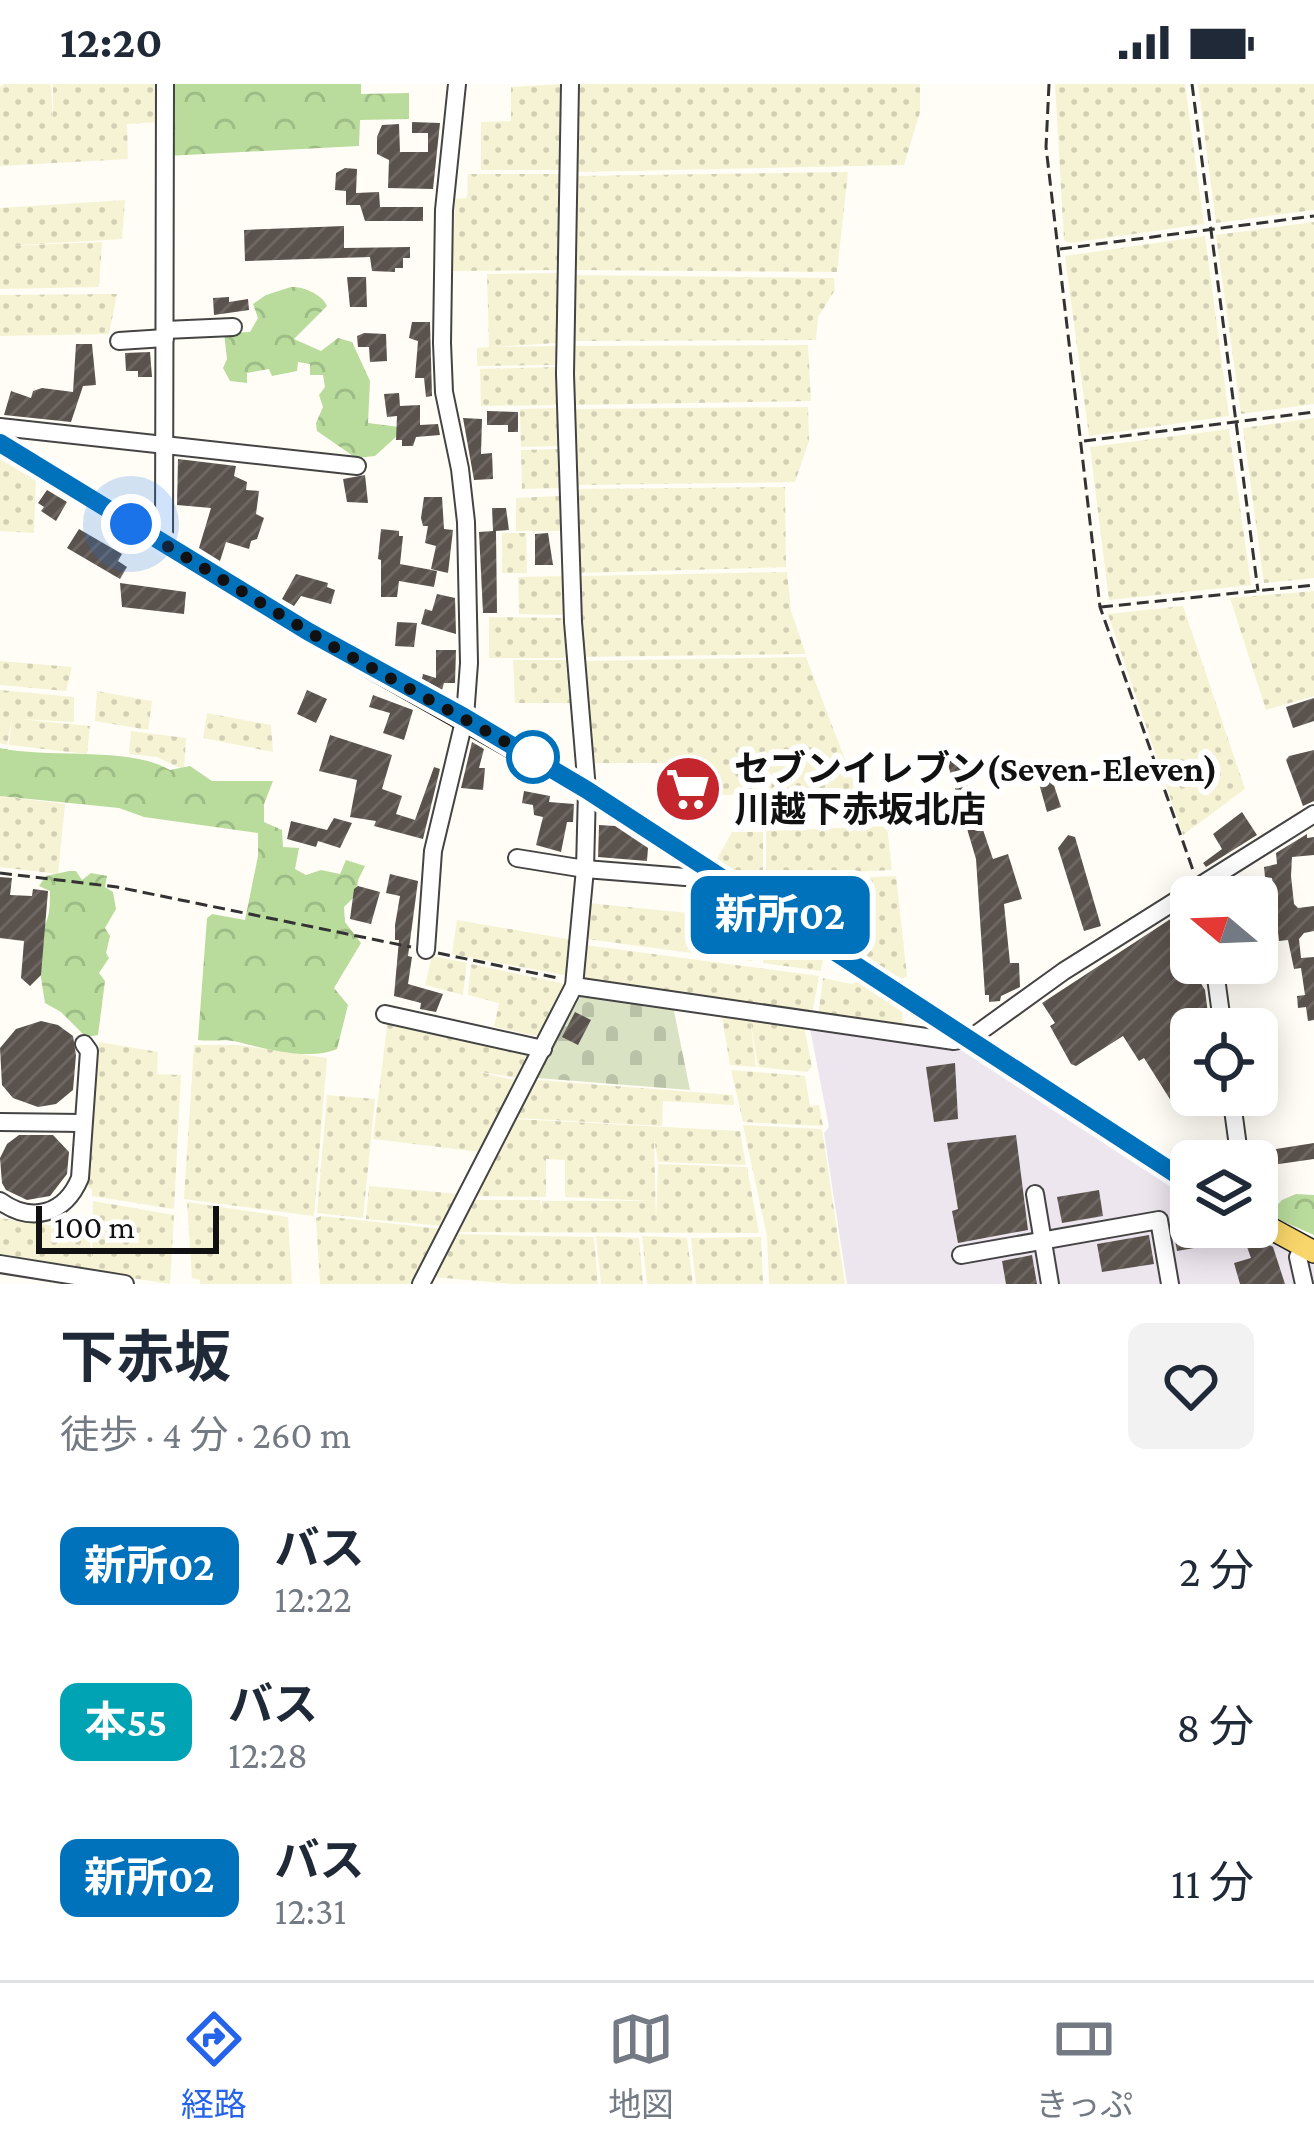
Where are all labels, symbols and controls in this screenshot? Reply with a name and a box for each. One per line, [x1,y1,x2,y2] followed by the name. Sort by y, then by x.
[60,17,163,67] text: 12:20
[101,494,161,554] your location
[508,732,558,782] unlabelled marker
[734,749,1218,830] place label: セブンイレブン(Seven-Eleven) 川越下赤坂北店
[653,754,723,824] supermarket icon: セブンイレブン(Seven-Eleven) 川越下赤坂北店
[696,876,864,954] line badge: 新所02
[1170,876,1278,984] north arrow
[1170,876,1278,1248] map controls
[715,891,845,938] text: 新所02
[1170,1008,1278,1116] button: locate
[1170,1140,1278,1248] button: layers
[36,1200,219,1253] scale bar
[54,1208,135,1245] text: 100 m
[1128,1323,1254,1449] button: heart
[60,1326,231,1389] text: 下赤坂
[60,1413,351,1456] text: 徒歩 · 4 分 · 260 m
[275,1524,365,1574] text: バス
[84,1542,215,1589] text: 新所02
[1179,1546,1254,1596] text: 2 分
[275,1577,352,1620] text: 12:22
[228,1680,318,1730] text: バス
[85,1698,167,1745] text: 本55
[1176,1702,1254,1752] text: 8 分
[228,1733,308,1776] text: 12:28
[275,1836,365,1886] text: バス
[84,1854,215,1901] text: 新所02
[1171,1858,1254,1908] text: 11 分
[275,1889,346,1932] text: 12:31
[181,2006,247,2126] tab: 経路
[608,2006,674,2126] tab: 地図
[1036,2006,1133,2126] tab: きっぷ

